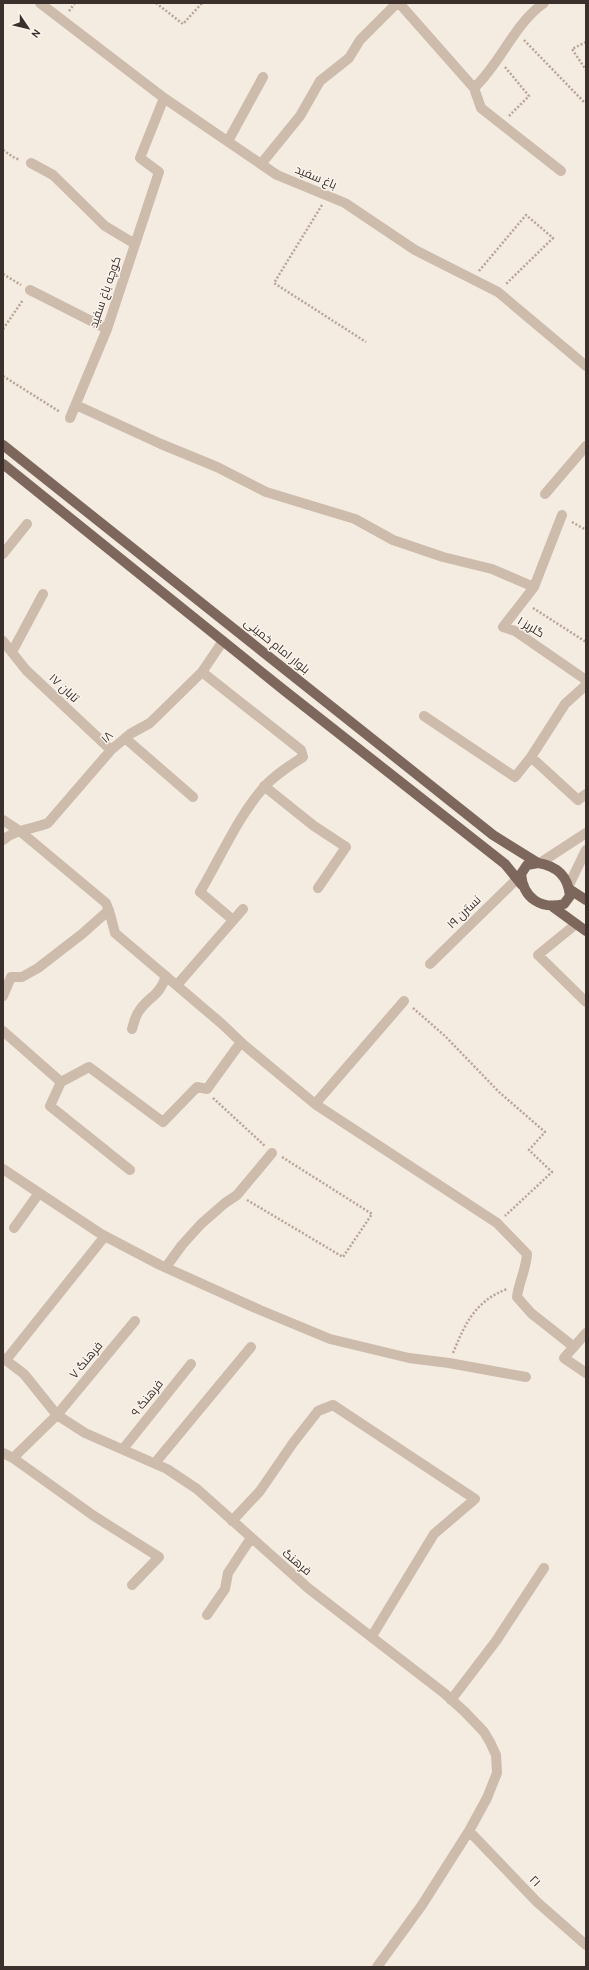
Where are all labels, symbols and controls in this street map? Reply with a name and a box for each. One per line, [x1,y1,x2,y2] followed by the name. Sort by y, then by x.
[8,8,48,48] north arrow
[28,26,43,40] text: N
[293,162,339,193] street label: باغ سفید
[86,254,126,330] street label: کوچه باغ سفید
[515,614,547,640] street label: گلریز ۱
[241,615,313,677] street label: بلوار امام خمینی
[46,671,82,706] street label: تابان ۱۷
[98,728,116,746] street label: ۱۸
[444,893,484,931] street label: نسترن ۱۹
[66,1339,106,1381] street label: فرهنگ ۷
[128,1377,166,1419] street label: فرهنگ ۹
[280,1546,314,1578] street label: فرهنگ
[526,1873,544,1889] street label: ۲۱

